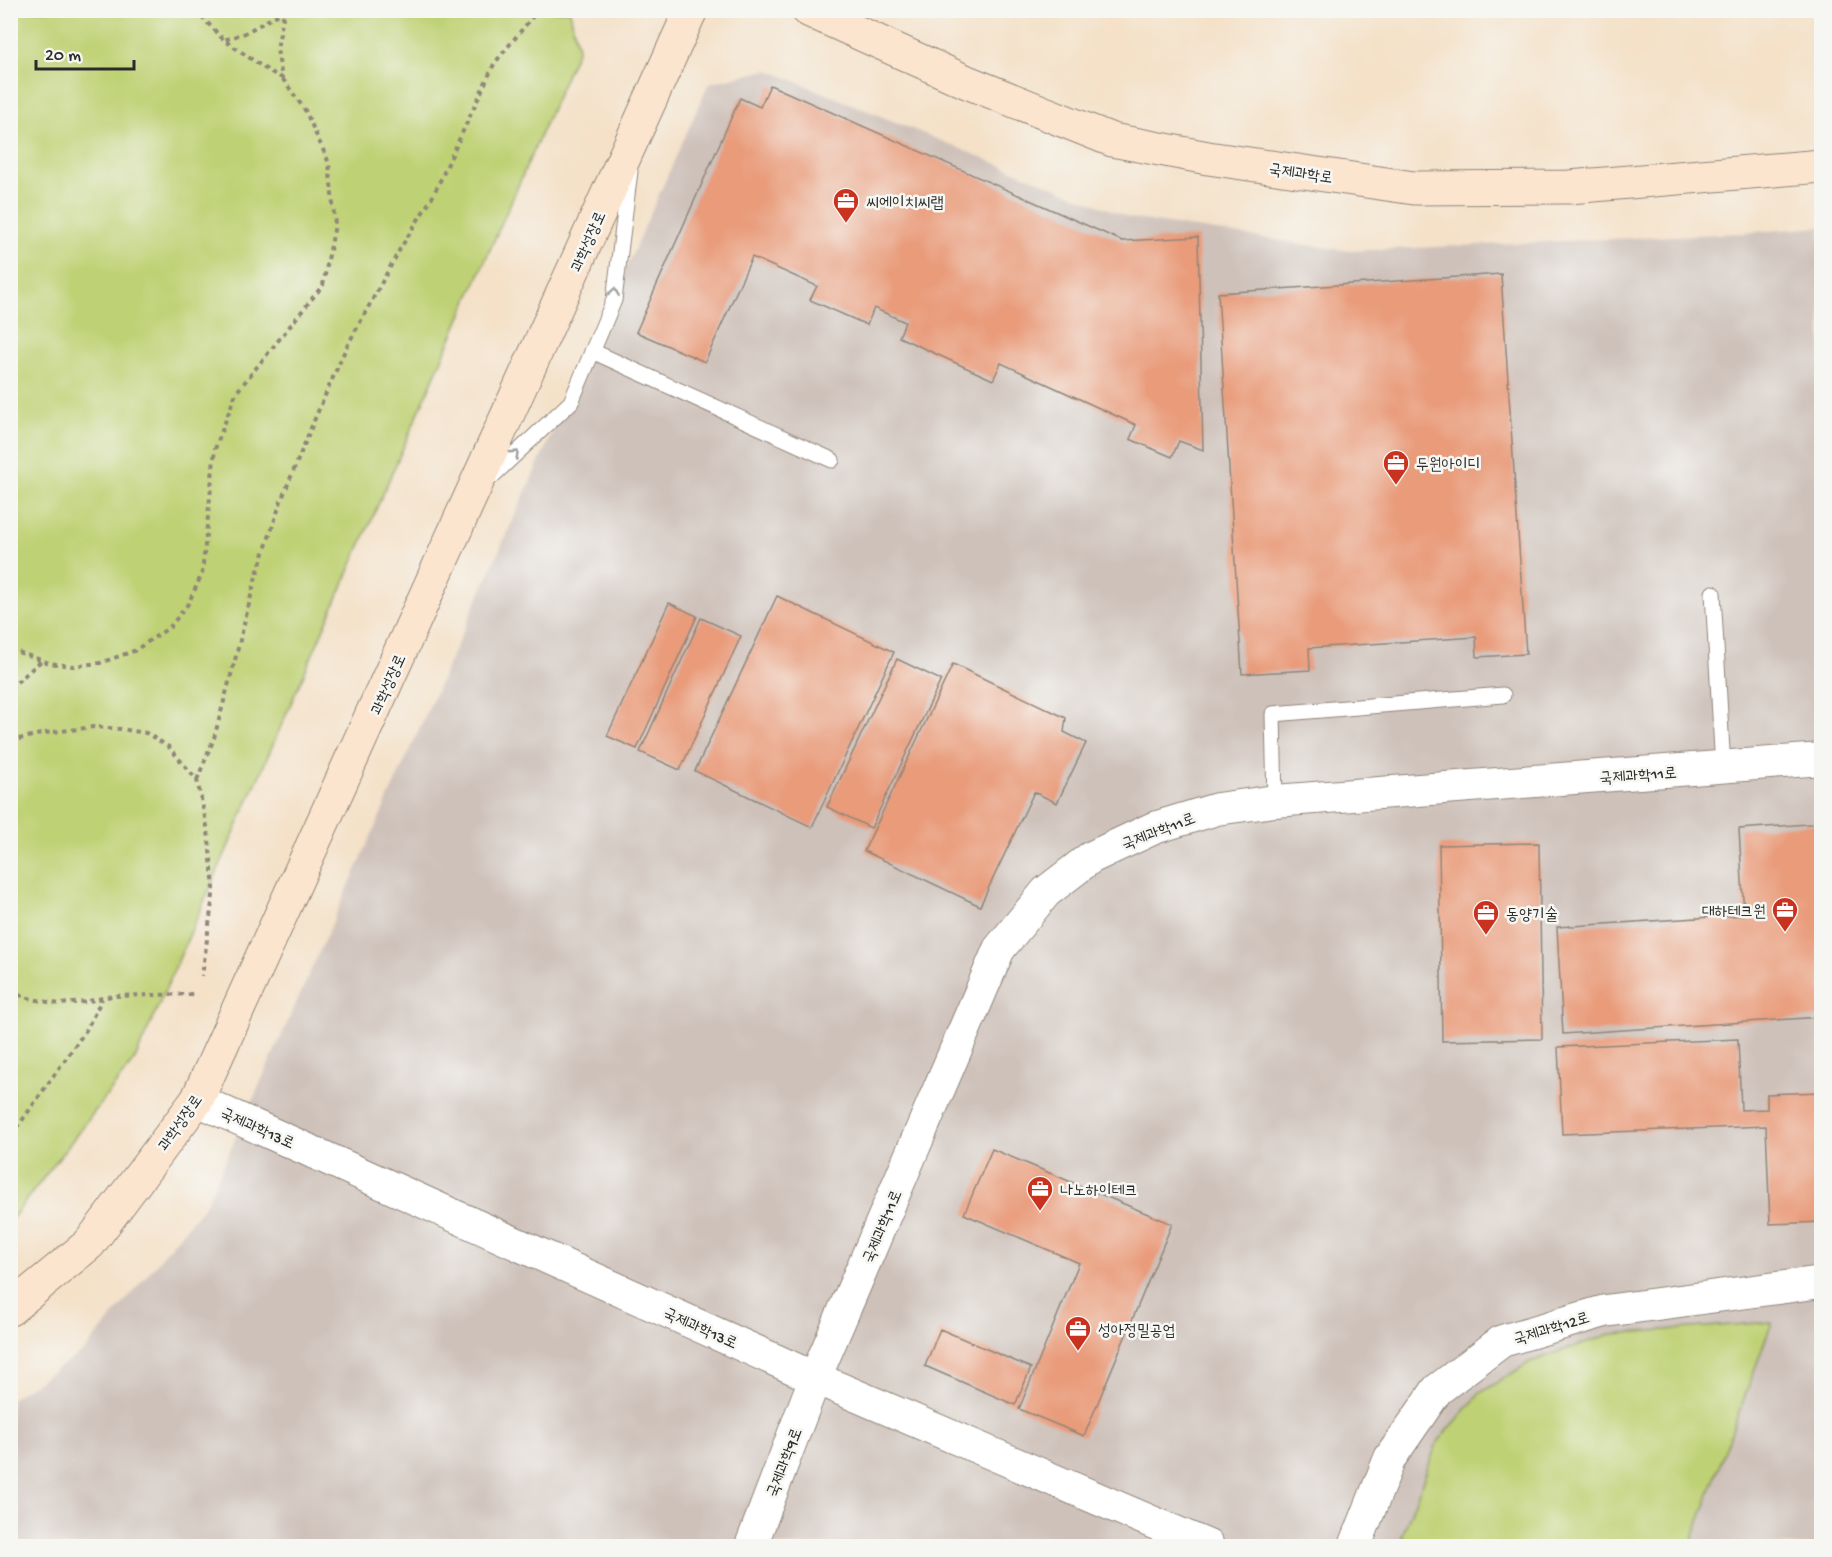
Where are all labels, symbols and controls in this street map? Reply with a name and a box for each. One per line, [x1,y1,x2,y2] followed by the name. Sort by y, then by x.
[36,33,134,71] scale bar
[45,46,81,67] text: 20 m
[1267,162,1334,189] street label: 국제과학로
[831,186,861,224] office icon: 씨에이치씨랩
[866,195,943,214] place label: 씨에이치씨랩
[568,209,612,276] street label: 과학성장로
[608,287,620,296] one-way arrow
[1381,448,1411,486] office icon: 두원아이디
[509,450,519,461] one-way arrow
[1416,457,1480,476] place label: 두원아이디
[368,652,412,719] street label: 과학성장로
[1599,765,1677,790] street label: 국제과학11로
[1120,811,1199,856] street label: 국제과학11로
[1770,895,1800,933] office icon: 대하테크원
[1471,898,1501,936] office icon: 동양기술
[1702,904,1766,923] place label: 대하테크원
[1506,906,1558,926] place label: 동양기술
[156,1092,208,1156] street label: 과학성장로
[217,1105,297,1155] street label: 국제과학13로
[1025,1174,1055,1212] office icon: 나노하이테크
[1060,1183,1137,1202] place label: 나노하이테크
[860,1188,908,1267] street label: 국제과학11로
[660,1305,740,1355] street label: 국제과학13로
[1512,1310,1592,1351] street label: 국제과학12로
[1063,1314,1093,1352] office icon: 성아정밀공업
[1098,1323,1175,1342] place label: 성아정밀공업
[764,1426,808,1500] street label: 국제과학9로

